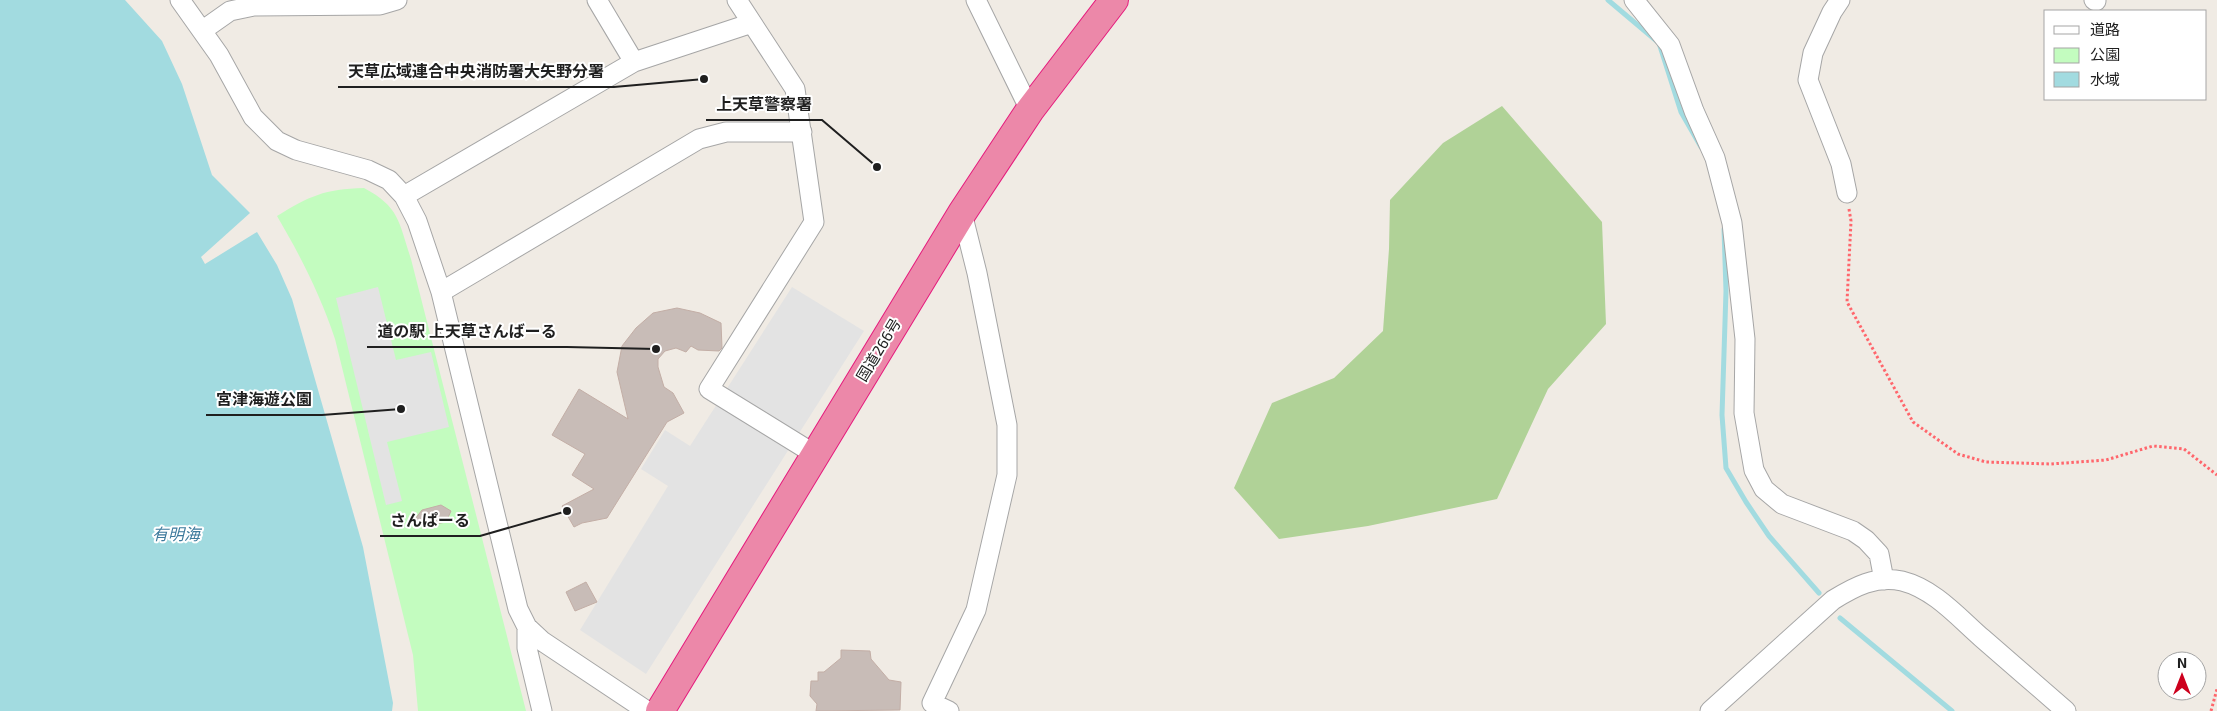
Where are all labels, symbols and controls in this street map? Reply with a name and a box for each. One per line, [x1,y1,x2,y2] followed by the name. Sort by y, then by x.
[2044,10,2207,100] legend
[2090,20,2120,38] text: 道路
[2090,45,2120,63] text: 公園
[338,56,614,87] callout: 天草広域連合中央消防署大矢野分署
[348,61,604,80] text: 天草広域連合中央消防署大矢野分署
[2090,70,2120,88] text: 水域
[706,89,822,120] callout: 上天草警察署
[716,94,812,113] text: 上天草警察署
[852,315,904,384] street label: 国道266号
[367,316,567,347] callout: 道の駅 上天草さんばーる
[377,321,557,340] text: 道の駅 上天草さんばーる
[206,384,322,415] callout: 宮津海遊公園
[216,389,312,408] text: 宮津海遊公園
[380,505,480,536] callout: さんぱーる
[390,510,470,529] text: さんぱーる
[152,524,203,543] water label: 有明海
[2157,651,2207,701] north arrow
[2177,654,2187,671] text: N

